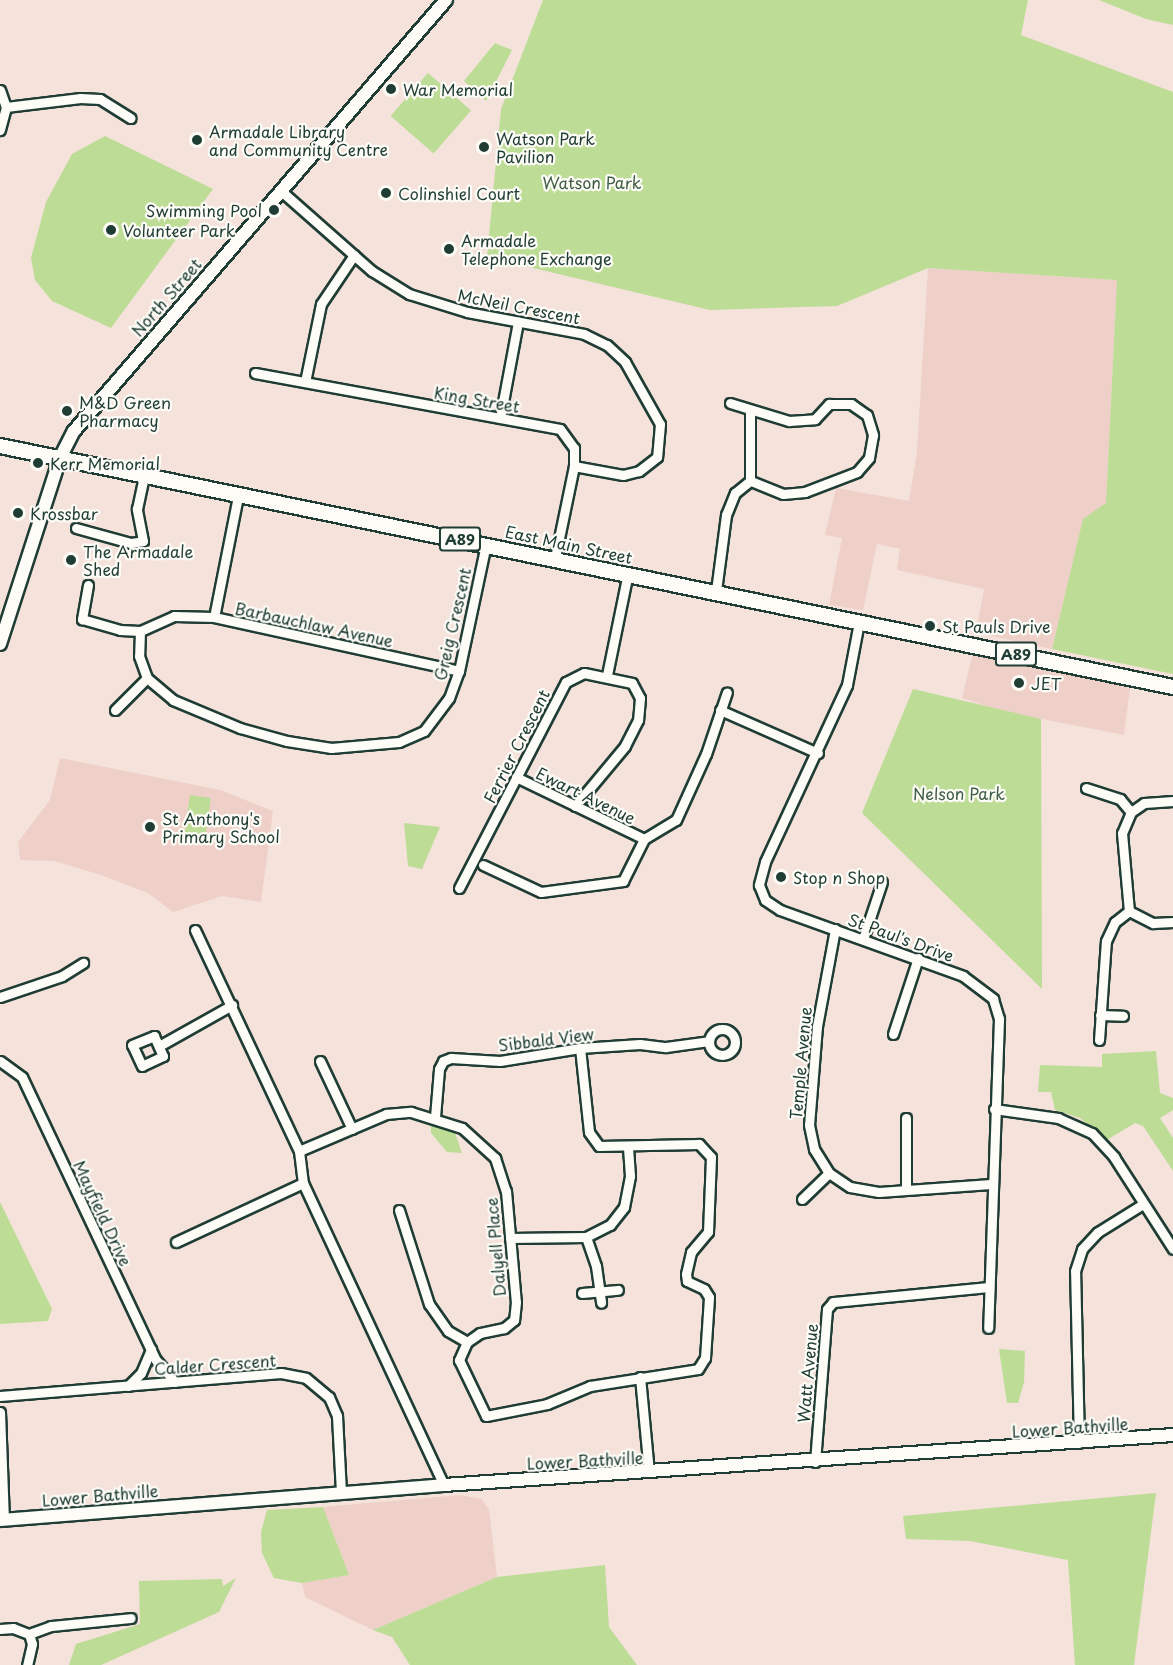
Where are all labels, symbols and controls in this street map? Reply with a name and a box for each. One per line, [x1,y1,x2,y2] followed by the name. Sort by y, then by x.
[403,79,515,99] place label: War Memorial
[384,82,398,96] marker: War Memorial
[209,121,390,159] place label: Armadale Library and Community Centre
[496,128,595,166] place label: Watson Park Pavilion
[190,133,204,147] marker: Armadale Library and Community Centre
[477,140,491,154] marker: Watson Park Pavilion
[543,172,641,192] park label: Watson Park
[398,183,521,203] place label: Colinshiel Court
[379,186,393,200] marker: Colinshiel Court
[146,200,262,220] place label: Swimming Pool
[267,203,281,217] marker: Swimming Pool
[123,220,237,240] place label: Volunteer Park
[104,223,118,237] marker: Volunteer Park
[461,230,613,268] place label: Armadale Telephone Exchange
[442,242,456,256] marker: Armadale Telephone Exchange
[127,254,205,340] street label: North Street
[456,285,582,327] street label: McNeil Crescent
[433,382,521,416] street label: King Street
[79,392,173,430] place label: M&D Green Pharmacy
[60,404,74,418] marker: M&D Green Pharmacy
[50,453,162,473] place label: Kerr Memorial
[31,456,45,470] marker: Kerr Memorial
[30,503,98,523] place label: Krossbar
[11,506,25,520] marker: Krossbar
[503,521,635,567] street label: East Main Street
[438,527,482,551] road number: A89
[83,541,192,579] place label: The Armadale Shed
[64,553,78,567] marker: The Armadale Shed
[430,566,474,682] street label: Greig Crescent
[233,598,395,650] street label: Barbauchlaw Avenue
[942,616,1050,636] place label: St Pauls Drive
[923,619,937,633] marker: St Pauls Drive
[994,642,1038,666] road number: A89
[1031,673,1062,693] place label: JET
[1012,676,1026,690] marker: JET
[479,686,553,806] street label: Ferrier Crescent
[534,763,638,827] street label: Ewart Avenue
[913,783,1005,803] park label: Nelson Park
[162,808,280,846] place label: St Anthony's Primary School
[143,820,157,834] marker: St Anthony's Primary School
[793,867,886,887] place label: Stop n Shop
[774,870,788,884] marker: Stop n Shop
[846,909,956,965] street label: St Paul's Drive
[785,1006,815,1120] street label: Temple Avenue
[496,1024,596,1054] street label: Sibbald View
[70,1157,136,1269] street label: Mayfield Drive
[481,1197,509,1297] street label: Dalyell Place
[793,1323,821,1423] street label: Watt Avenue
[153,1350,277,1378] street label: Calder Crescent
[1012,1413,1128,1441] street label: Lower Bathville
[527,1447,643,1473] street label: Lower Bathville
[42,1480,158,1510] street label: Lower Bathville

